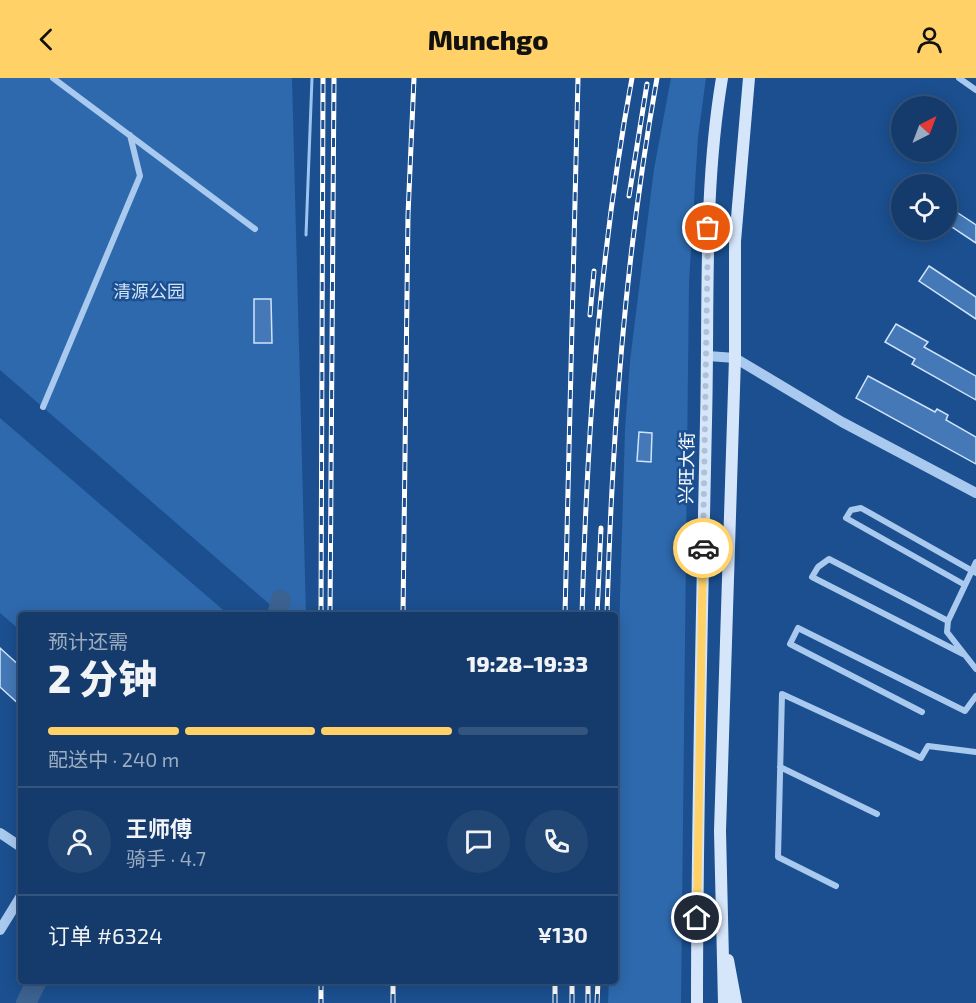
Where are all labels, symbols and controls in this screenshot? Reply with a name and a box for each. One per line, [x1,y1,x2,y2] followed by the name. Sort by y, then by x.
[30,23,63,56] icon: back
[428,23,548,55] text: Munchgo
[913,23,946,56] icon: person
[891,96,957,162] north arrow
[891,96,957,240] map controls
[891,174,957,240] button: locate
[682,202,733,253] pin
[691,211,724,244] icon: bag
[113,280,185,302] park label: 清源公园
[674,432,698,504] street label: 兴旺大街
[673,518,733,578] courier
[687,532,720,565] icon: car
[48,629,128,653] text: 预计还需
[467,650,588,676] text: 19:28–19:33
[48,654,157,701] text: 2 分钟
[48,747,179,771] text: 配送中 · 240 m
[48,810,111,873] button: person
[447,810,510,873] button: chat
[525,810,588,873] button: phone
[126,815,192,841] text: 王师傅
[126,846,206,870] text: 骑手 · 4.7
[671,892,722,943] pin
[680,901,713,934] icon: home
[538,921,588,947] text: ¥130
[48,922,163,948] text: 订单 #6324

